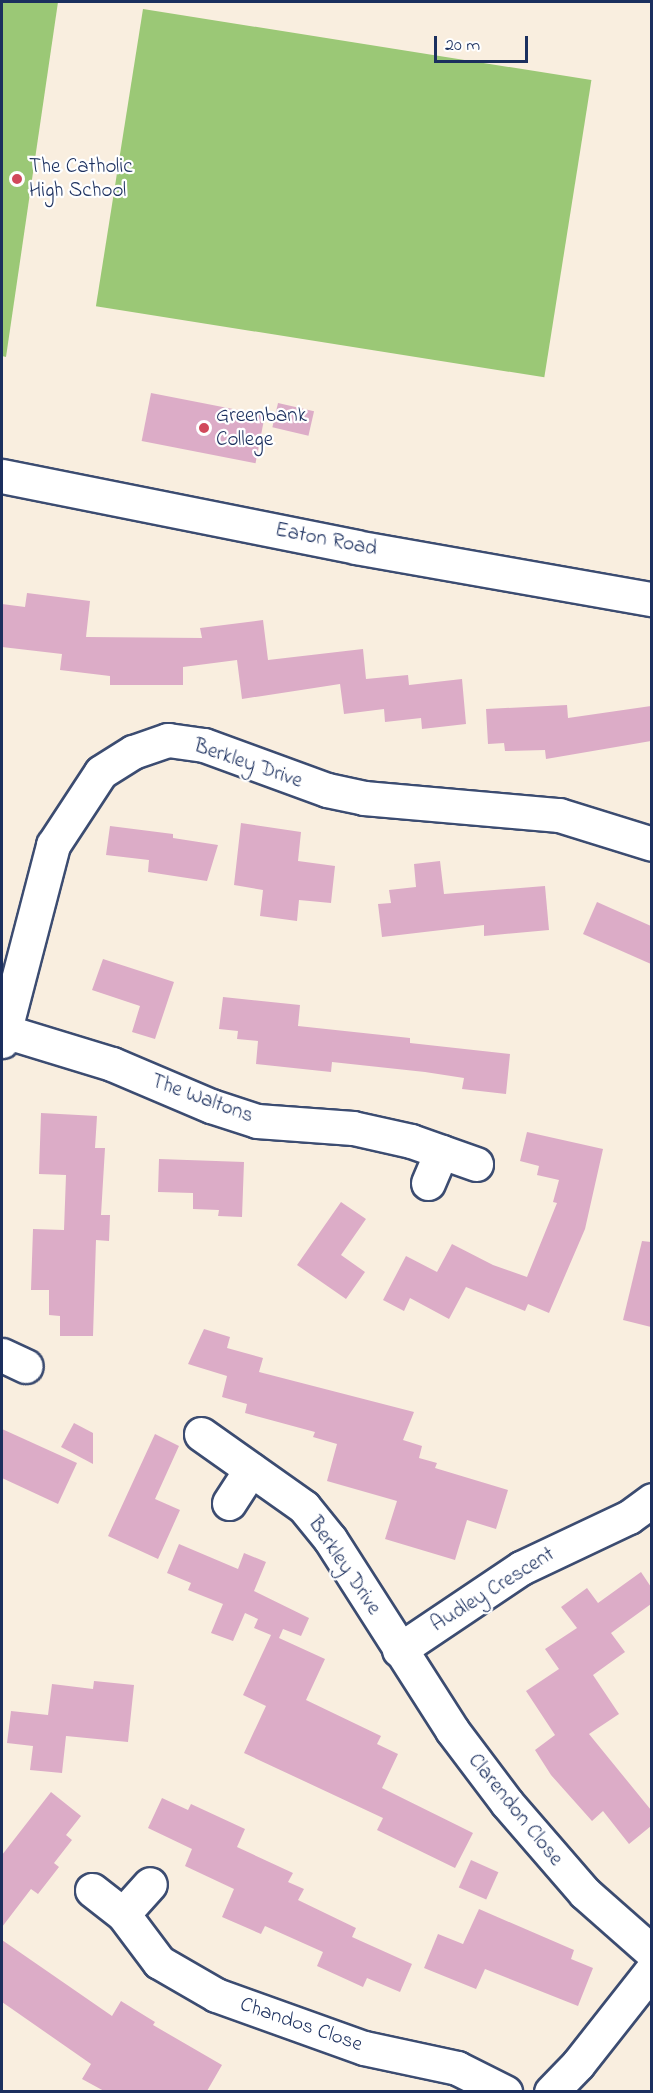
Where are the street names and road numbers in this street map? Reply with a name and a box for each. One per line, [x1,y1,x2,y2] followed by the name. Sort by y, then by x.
[273,518,379,562] street label: Eaton Road
[190,734,306,794] street label: Berkley Drive
[147,1069,257,1129] street label: The Waltons
[302,1512,386,1620] street label: Berkley Drive
[427,1542,559,1638] street label: Audley Crescent
[462,1749,568,1871] street label: Clarendon Close
[236,1992,366,2058] street label: Chandos Close

